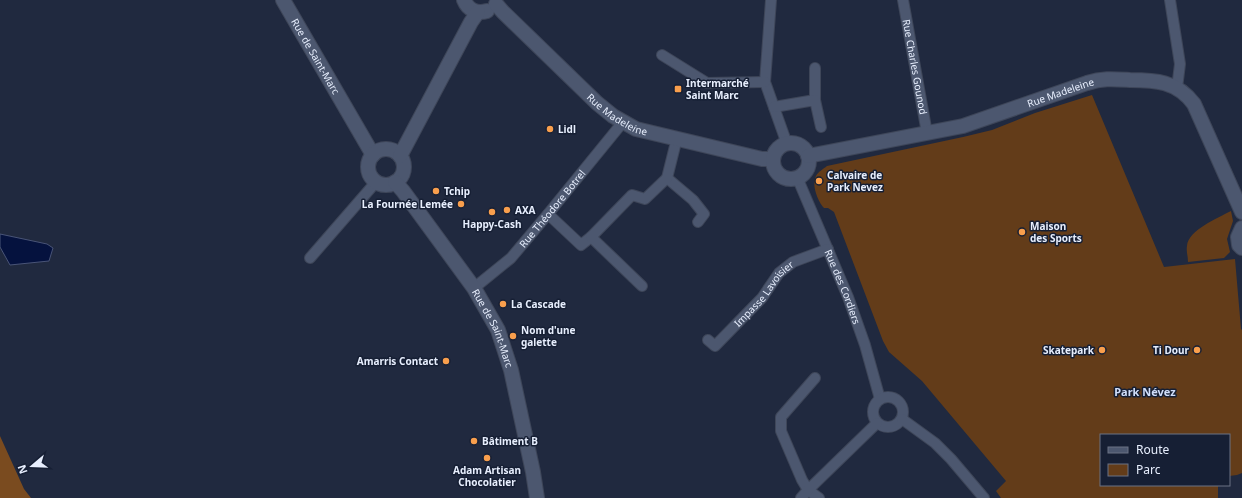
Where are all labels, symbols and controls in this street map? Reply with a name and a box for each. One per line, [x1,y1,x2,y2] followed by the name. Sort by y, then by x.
[288,16,343,97] street label: Rue de Saint-Marc
[900,18,931,116] street label: Rue Charles Gounod
[1025,74,1096,110] street label: Rue Madeleine
[686,76,749,102] place label: Intermarché Saint Marc
[673,84,683,94] marker: Intermarché Saint Marc
[584,90,649,139] street label: Rue Madeleine
[558,122,576,136] place label: Lidl
[545,124,555,134] marker: Lidl
[516,167,588,250] street label: Rue Théodore Botrel
[827,168,883,194] place label: Calvaire de Park Nevez
[814,176,824,186] marker: Calvaire de Park Nevez
[444,184,470,198] place label: Tchip
[431,186,441,196] marker: Tchip
[362,197,453,211] place label: La Fournée Lemée
[456,199,466,209] marker: La Fournée Lemée
[515,203,536,217] place label: AXA
[502,205,512,215] marker: AXA
[487,207,497,217] marker: Happy-Cash
[463,217,521,231] place label: Happy-Cash
[1030,219,1082,245] place label: Maison des Sports
[1017,227,1027,237] marker: Maison des Sports
[822,247,864,326] street label: Rue des Cordiers
[731,257,796,330] street label: Impasse Lavoisier
[469,286,517,369] street label: Rue de Saint-Marc
[511,297,566,311] place label: La Cascade
[498,299,508,309] marker: La Cascade
[521,323,575,349] place label: Nom d'une galette
[508,331,518,341] marker: Nom d'une galette
[1043,343,1095,357] place label: Skatepark
[1153,343,1190,357] place label: Ti Dour
[1097,345,1107,355] marker: Skatepark
[1192,345,1202,355] marker: Ti Dour
[357,354,439,368] place label: Amarris Contact
[441,356,451,366] marker: Amarris Contact
[1114,384,1176,399] district label: Park Névez
[482,434,538,448] place label: Bâtiment B
[1100,434,1230,486] legend
[469,436,479,446] marker: Bâtiment B
[1136,441,1169,458] text: Route
[12,446,52,486] north arrow
[482,453,492,463] marker: Adam Artisan Chocolatier
[1136,461,1161,478] text: Parc
[14,463,31,476] text: N
[453,463,521,489] place label: Adam Artisan Chocolatier

